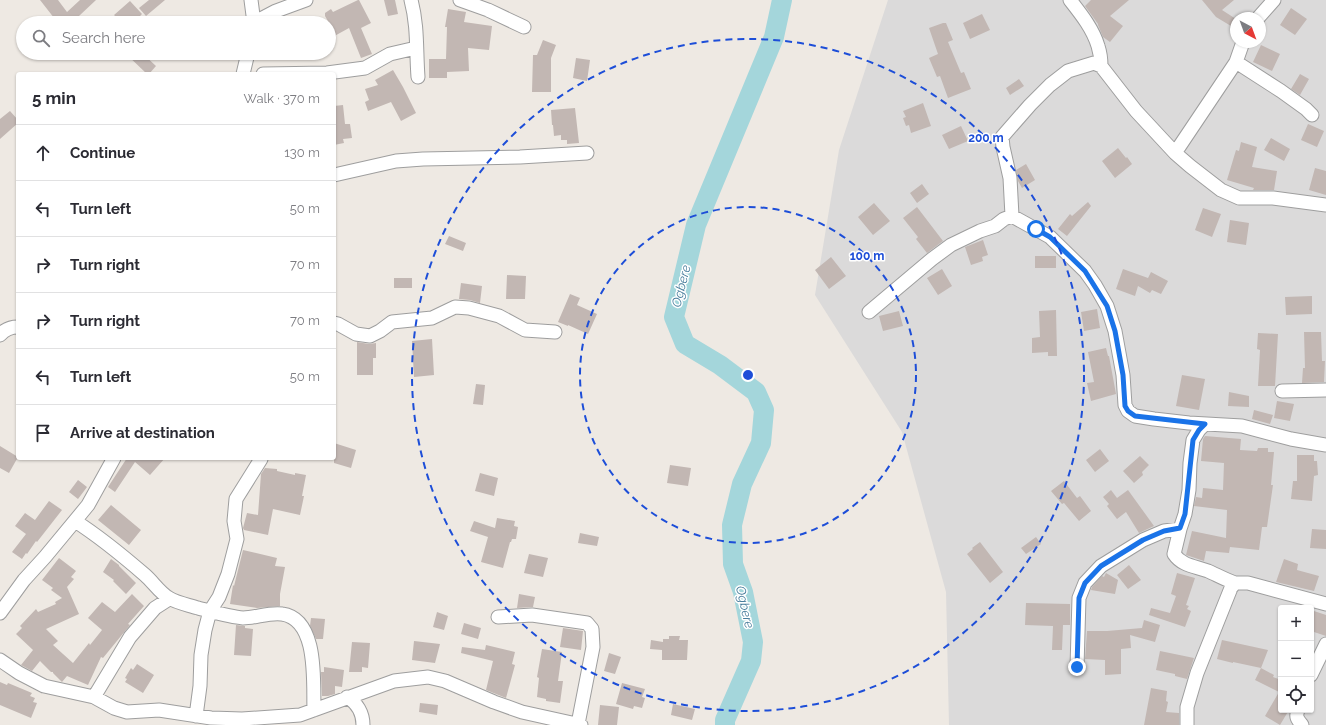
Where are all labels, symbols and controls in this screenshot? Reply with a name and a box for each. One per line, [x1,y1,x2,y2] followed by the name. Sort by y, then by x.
[1230,12,1266,48] north arrow
[16,16,336,60] search box
[30,27,52,49] icon: search
[62,29,145,47] text: Search here
[32,88,76,108] text: 5 min
[243,91,320,106] text: Walk · 370 m
[968,131,1004,145] text: 200 m
[32,142,54,164] icon: ahead
[70,144,135,162] text: Continue
[284,145,320,160] text: 130 m
[32,198,54,220] icon: left
[70,200,131,218] text: Turn left
[290,201,320,216] text: 50 m
[1027,220,1045,238] route start
[850,249,884,263] text: 100 m
[32,254,54,276] icon: right
[70,256,140,274] text: Turn right
[290,257,320,272] text: 70 m
[669,263,693,309] water label: Ogbere
[32,310,54,332] icon: right
[70,312,140,330] text: Turn right
[290,313,320,328] text: 70 m
[32,366,54,388] icon: left
[70,368,131,386] text: Turn left
[741,368,755,382] centre of rings
[290,369,320,384] text: 50 m
[32,422,54,444] icon: arrive
[70,424,215,442] text: Arrive at destination
[733,584,757,630] water label: Ogbere
[1278,605,1314,713] map controls
[1278,605,1314,641] button: +
[1278,641,1314,677] button: −
[1068,658,1086,676] route end
[1278,677,1314,713] button: locate

